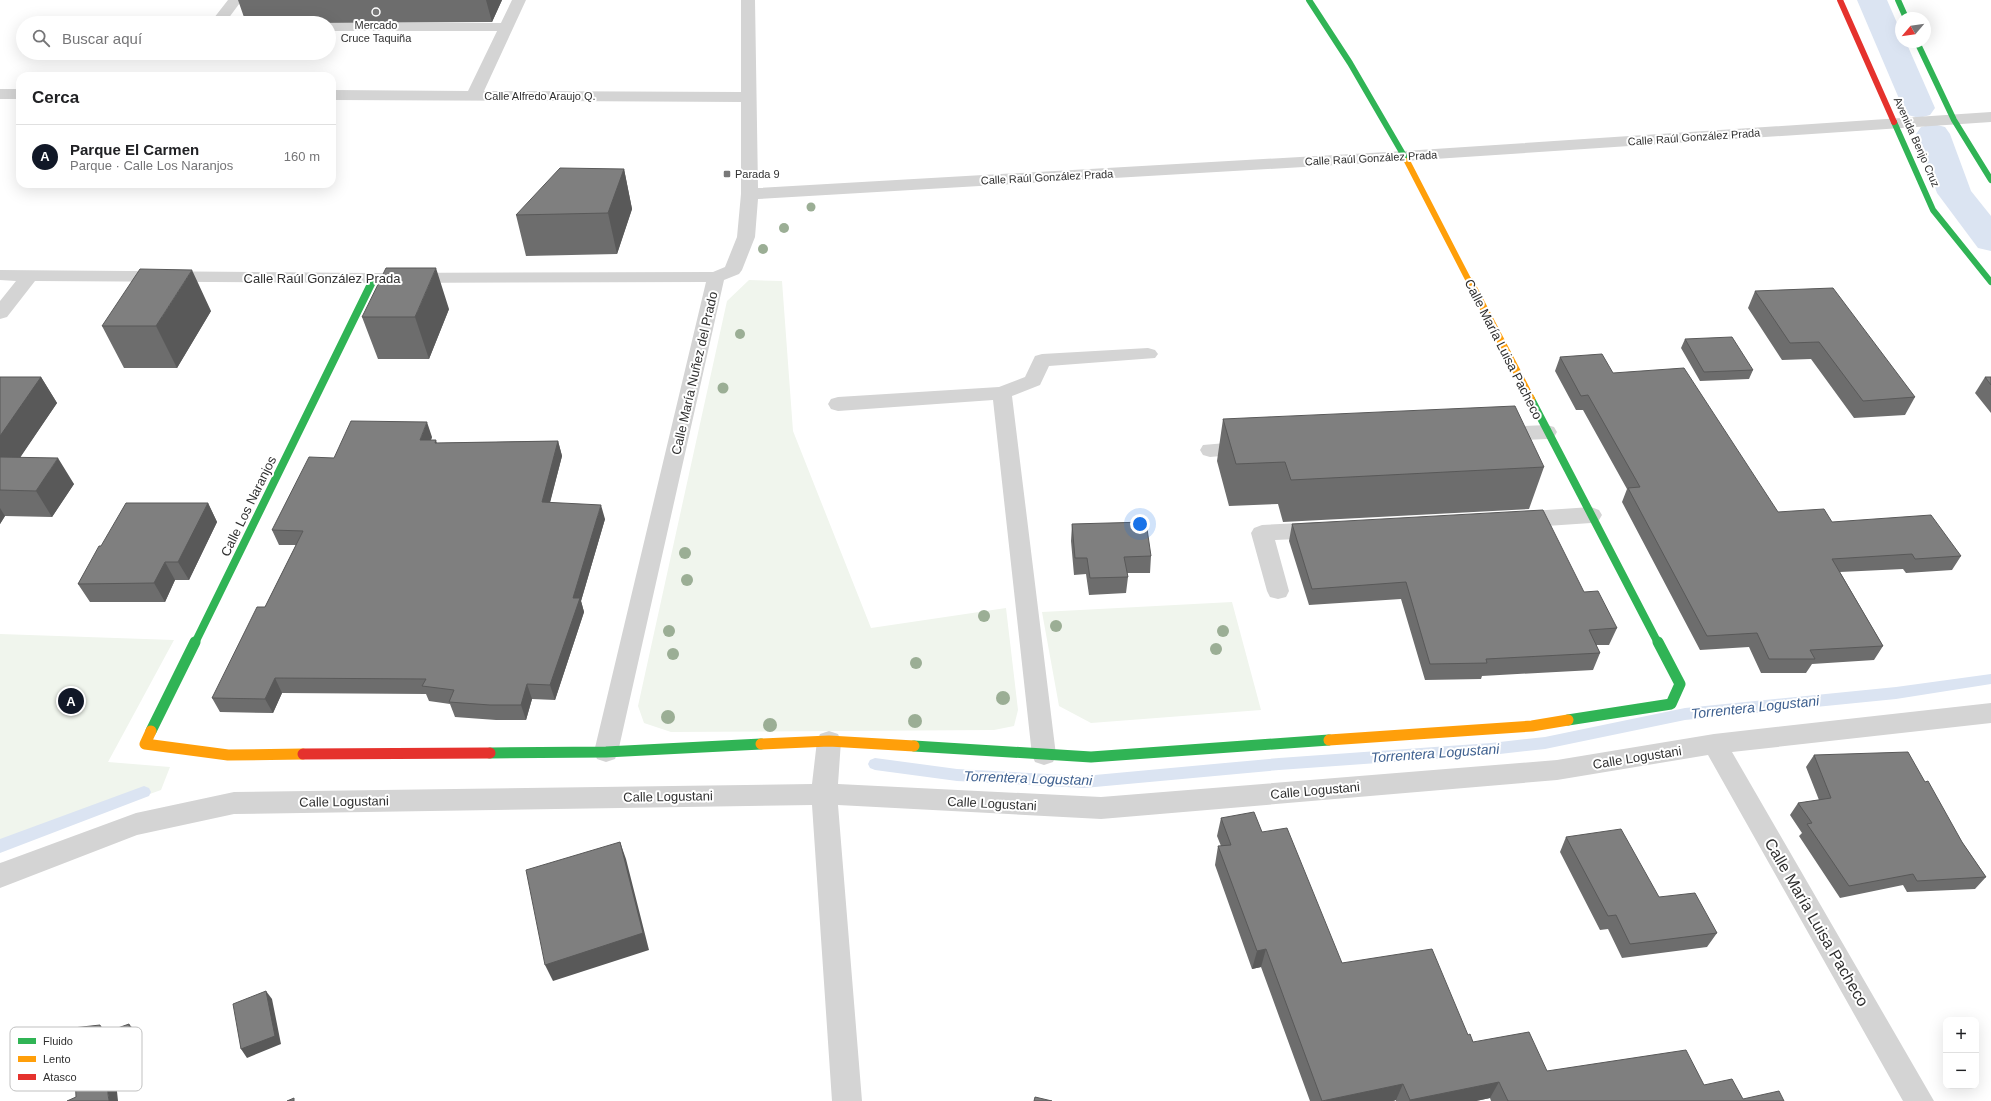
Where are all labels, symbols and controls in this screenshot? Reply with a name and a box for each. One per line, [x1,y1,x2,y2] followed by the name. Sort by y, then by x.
[371,7,381,17] marker: Mercado Cruce Taquiña
[1895,12,1931,48] north arrow
[16,16,336,60] search box
[341,19,412,44] place label: Mercado Cruce Taquiña
[30,27,52,49] icon: search
[62,30,142,47] text: Buscar aquí
[32,88,79,107] text: Cerca
[484,90,596,102] street label: Calle Alfredo Araujo Q.
[1892,95,1942,189] street label: Avenida Benjo Cruz
[1627,126,1761,148] street label: Calle Raúl González Prada
[70,141,199,158] text: Parque El Carmen
[1304,148,1438,167] street label: Calle Raúl González Prada
[40,149,50,164] text: A
[284,149,320,164] text: 160 m
[70,158,233,173] text: Parque · Calle Los Naranjos
[980,167,1114,186] street label: Calle Raúl González Prada
[735,168,780,180] place label: Parada 9
[722,169,732,179] marker: Parada 9
[244,271,401,286] street label: Calle Raúl González Prada
[1462,277,1546,422] street label: Calle María Luisa Pacheco
[668,290,721,456] street label: Calle María Nuñez del Prado
[218,453,279,559] street label: Calle Los Naranjos
[1130,514,1150,534] your location
[58,686,84,716] pin: A
[1690,692,1821,722] water label: Torrentera Logustani
[1370,740,1501,765] water label: Torrentera Logustani
[1592,743,1683,772] street label: Calle Logustani
[963,768,1093,788] water label: Torrentera Logustani
[1270,779,1360,802] street label: Calle Logustani
[623,788,713,805] street label: Calle Logustani
[299,793,389,810] street label: Calle Logustani
[947,794,1037,813] street label: Calle Logustani
[1761,835,1872,1009] street label: Calle María Luisa Pacheco
[1943,1017,1979,1089] map controls
[1943,1017,1979,1053] button: +
[10,1027,142,1091] legend
[43,1035,73,1047] text: Fluido
[43,1053,71,1065] text: Lento
[1943,1053,1979,1089] button: −
[43,1071,77,1083] text: Atasco

